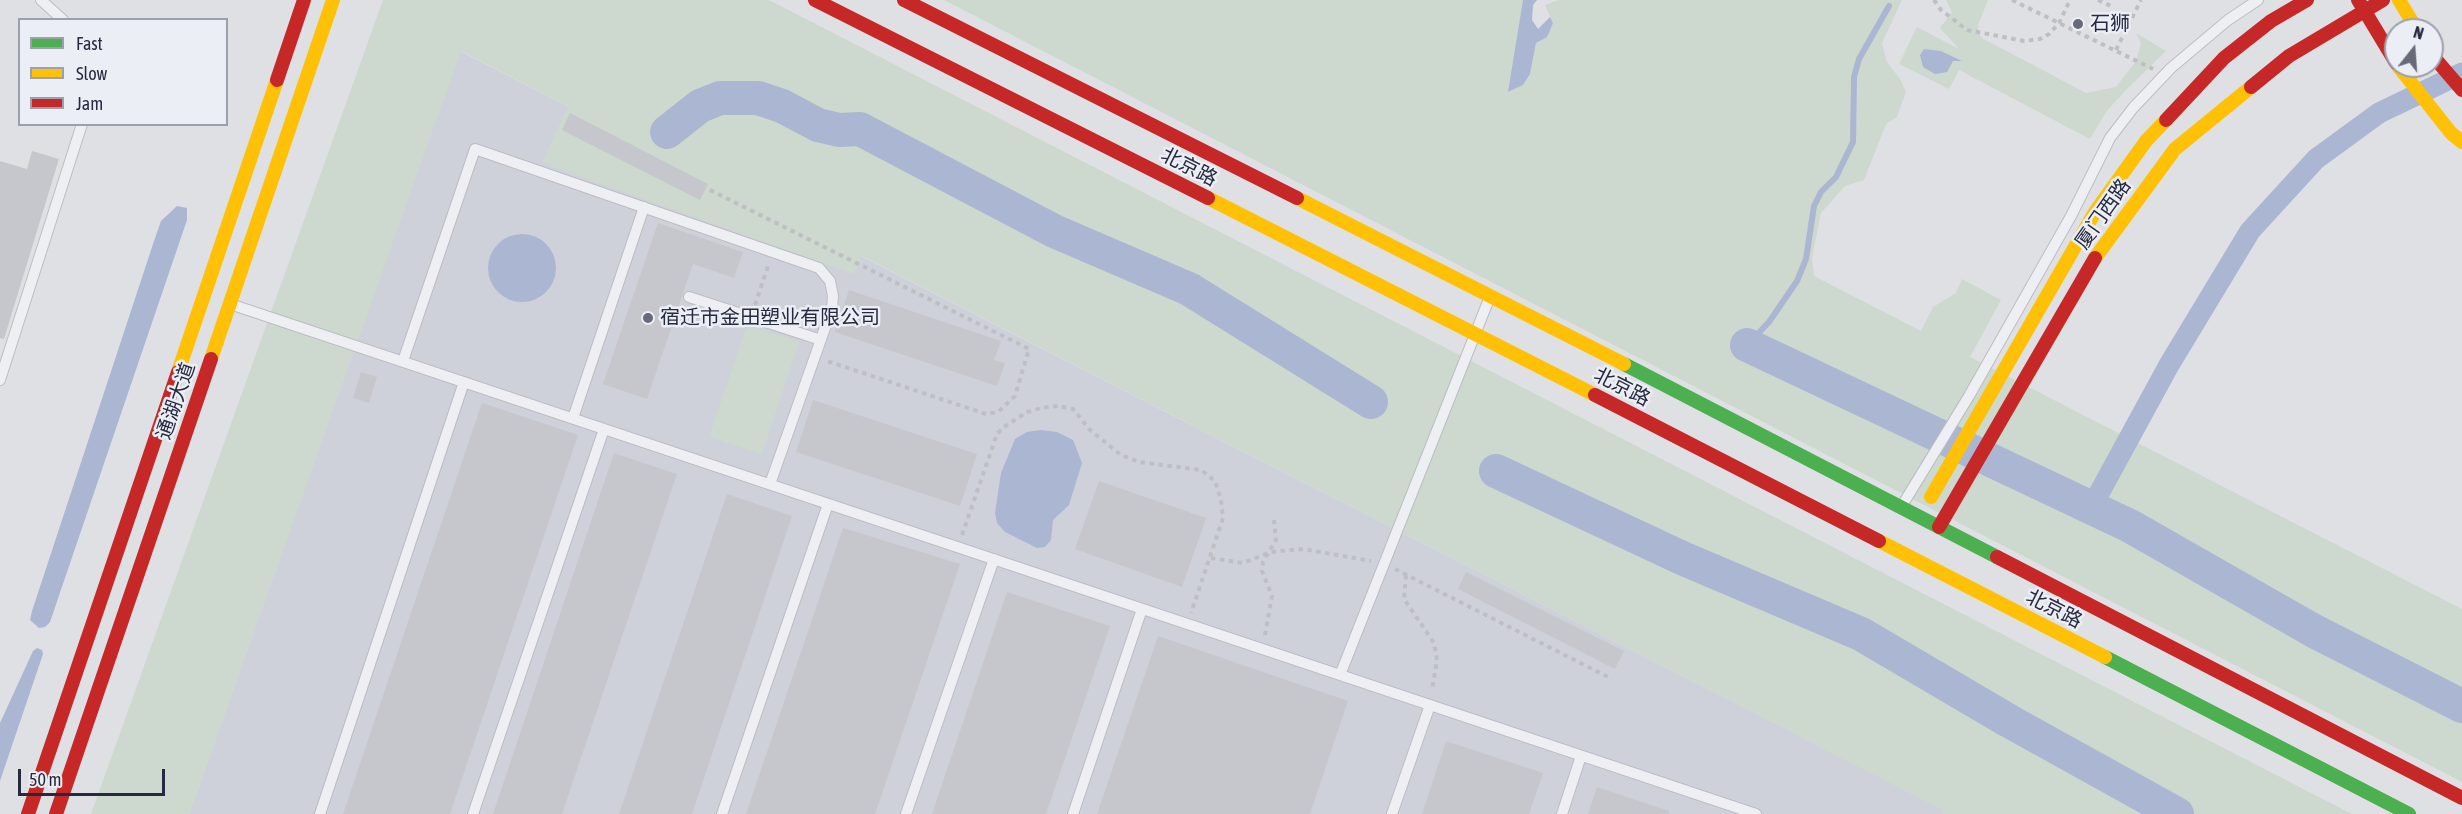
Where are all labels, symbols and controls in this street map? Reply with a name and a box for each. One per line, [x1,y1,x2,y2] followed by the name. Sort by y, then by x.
[2090,12,2130,36] place label: 石狮
[2071,17,2085,31] marker: 石狮
[18,18,228,126] legend
[2384,18,2444,78] north arrow
[2412,23,2426,43] text: N
[76,33,103,54] text: Fast
[76,63,107,84] text: Slow
[76,93,103,114] text: Jam
[1157,143,1221,191] street label: 北京路
[2070,174,2136,254] street label: 厦门西路
[660,306,880,330] place label: 宿迁市金田塑业有限公司
[641,311,655,325] marker: 宿迁市金田塑业有限公司
[152,359,200,443] street label: 通湖大道
[1590,363,1654,411] street label: 北京路
[2022,585,2086,633] street label: 北京路
[21,757,168,795] scale bar
[29,769,61,790] text: 50 m

